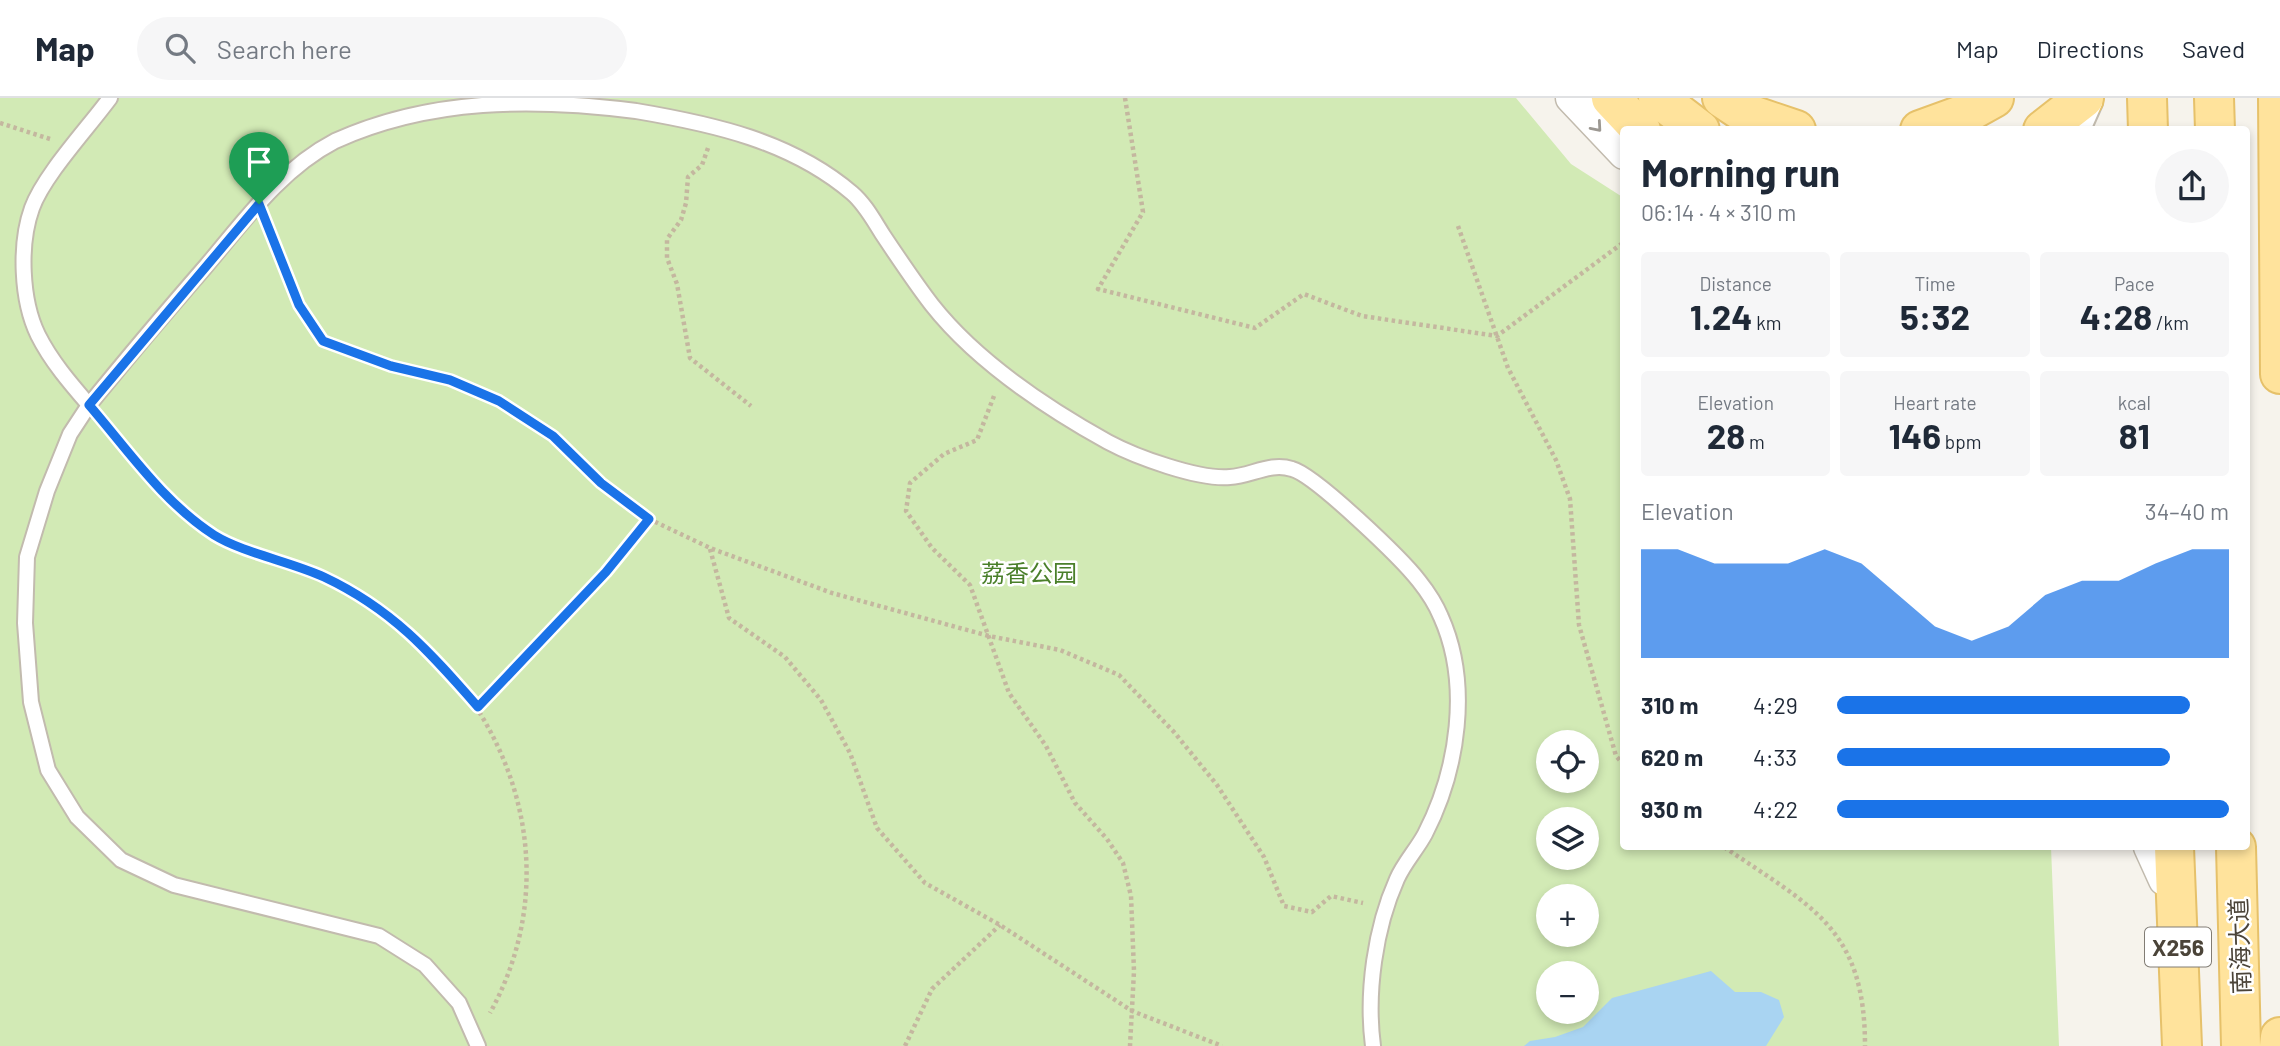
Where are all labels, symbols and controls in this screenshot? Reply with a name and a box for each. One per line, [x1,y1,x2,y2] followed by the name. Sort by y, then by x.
[137,17,627,80] search box
[35,28,95,68] text: Map
[161,29,199,67] icon: search
[217,33,352,64] text: Search here
[1956,34,1999,63] text: Map
[2037,34,2144,63] text: Directions
[2182,34,2245,63] text: Saved
[1588,119,1601,132] one-way arrow
[229,132,289,204] pin
[240,143,278,181] icon: arrive
[1641,149,1840,195] text: Morning run
[2155,149,2229,223] button: share
[1641,198,1796,226] text: 06:14 · 4 × 310 m
[1699,272,1772,295] text: Distance
[1914,272,1956,295] text: Time
[2114,272,2155,295] text: Pace
[1690,295,1752,337] text: 1.24
[1900,295,1970,337] text: 5:32
[2080,295,2152,337] text: 4:28
[1752,311,1782,334] text: km
[2152,311,2189,334] text: /km
[1697,391,1774,414] text: Elevation
[1893,391,1977,414] text: Heart rate
[2118,391,2151,414] text: kcal
[1707,414,1745,456] text: 28
[1889,414,1941,456] text: 146
[2119,414,2150,456] text: 81
[1745,430,1765,453] text: m
[1941,430,1981,453] text: bpm
[1641,497,1734,525] text: Elevation
[2145,497,2229,525] text: 34–40 m
[981,558,1077,587] park label: 荔香公园
[1641,691,1698,719] text: 310 m
[1753,691,1798,719] text: 4:29
[1536,730,1599,1024] map controls
[1536,730,1599,793] button: locate
[1641,743,1703,771] text: 620 m
[1753,743,1797,771] text: 4:33
[1641,795,1703,823] text: 930 m
[1753,795,1798,823] text: 4:22
[1536,807,1599,870] button: layers
[1536,884,1599,947] button: +
[2223,898,2255,994] street label: 南海大道
[2145,928,2211,967] road number: X256
[1536,961,1599,1024] button: −

